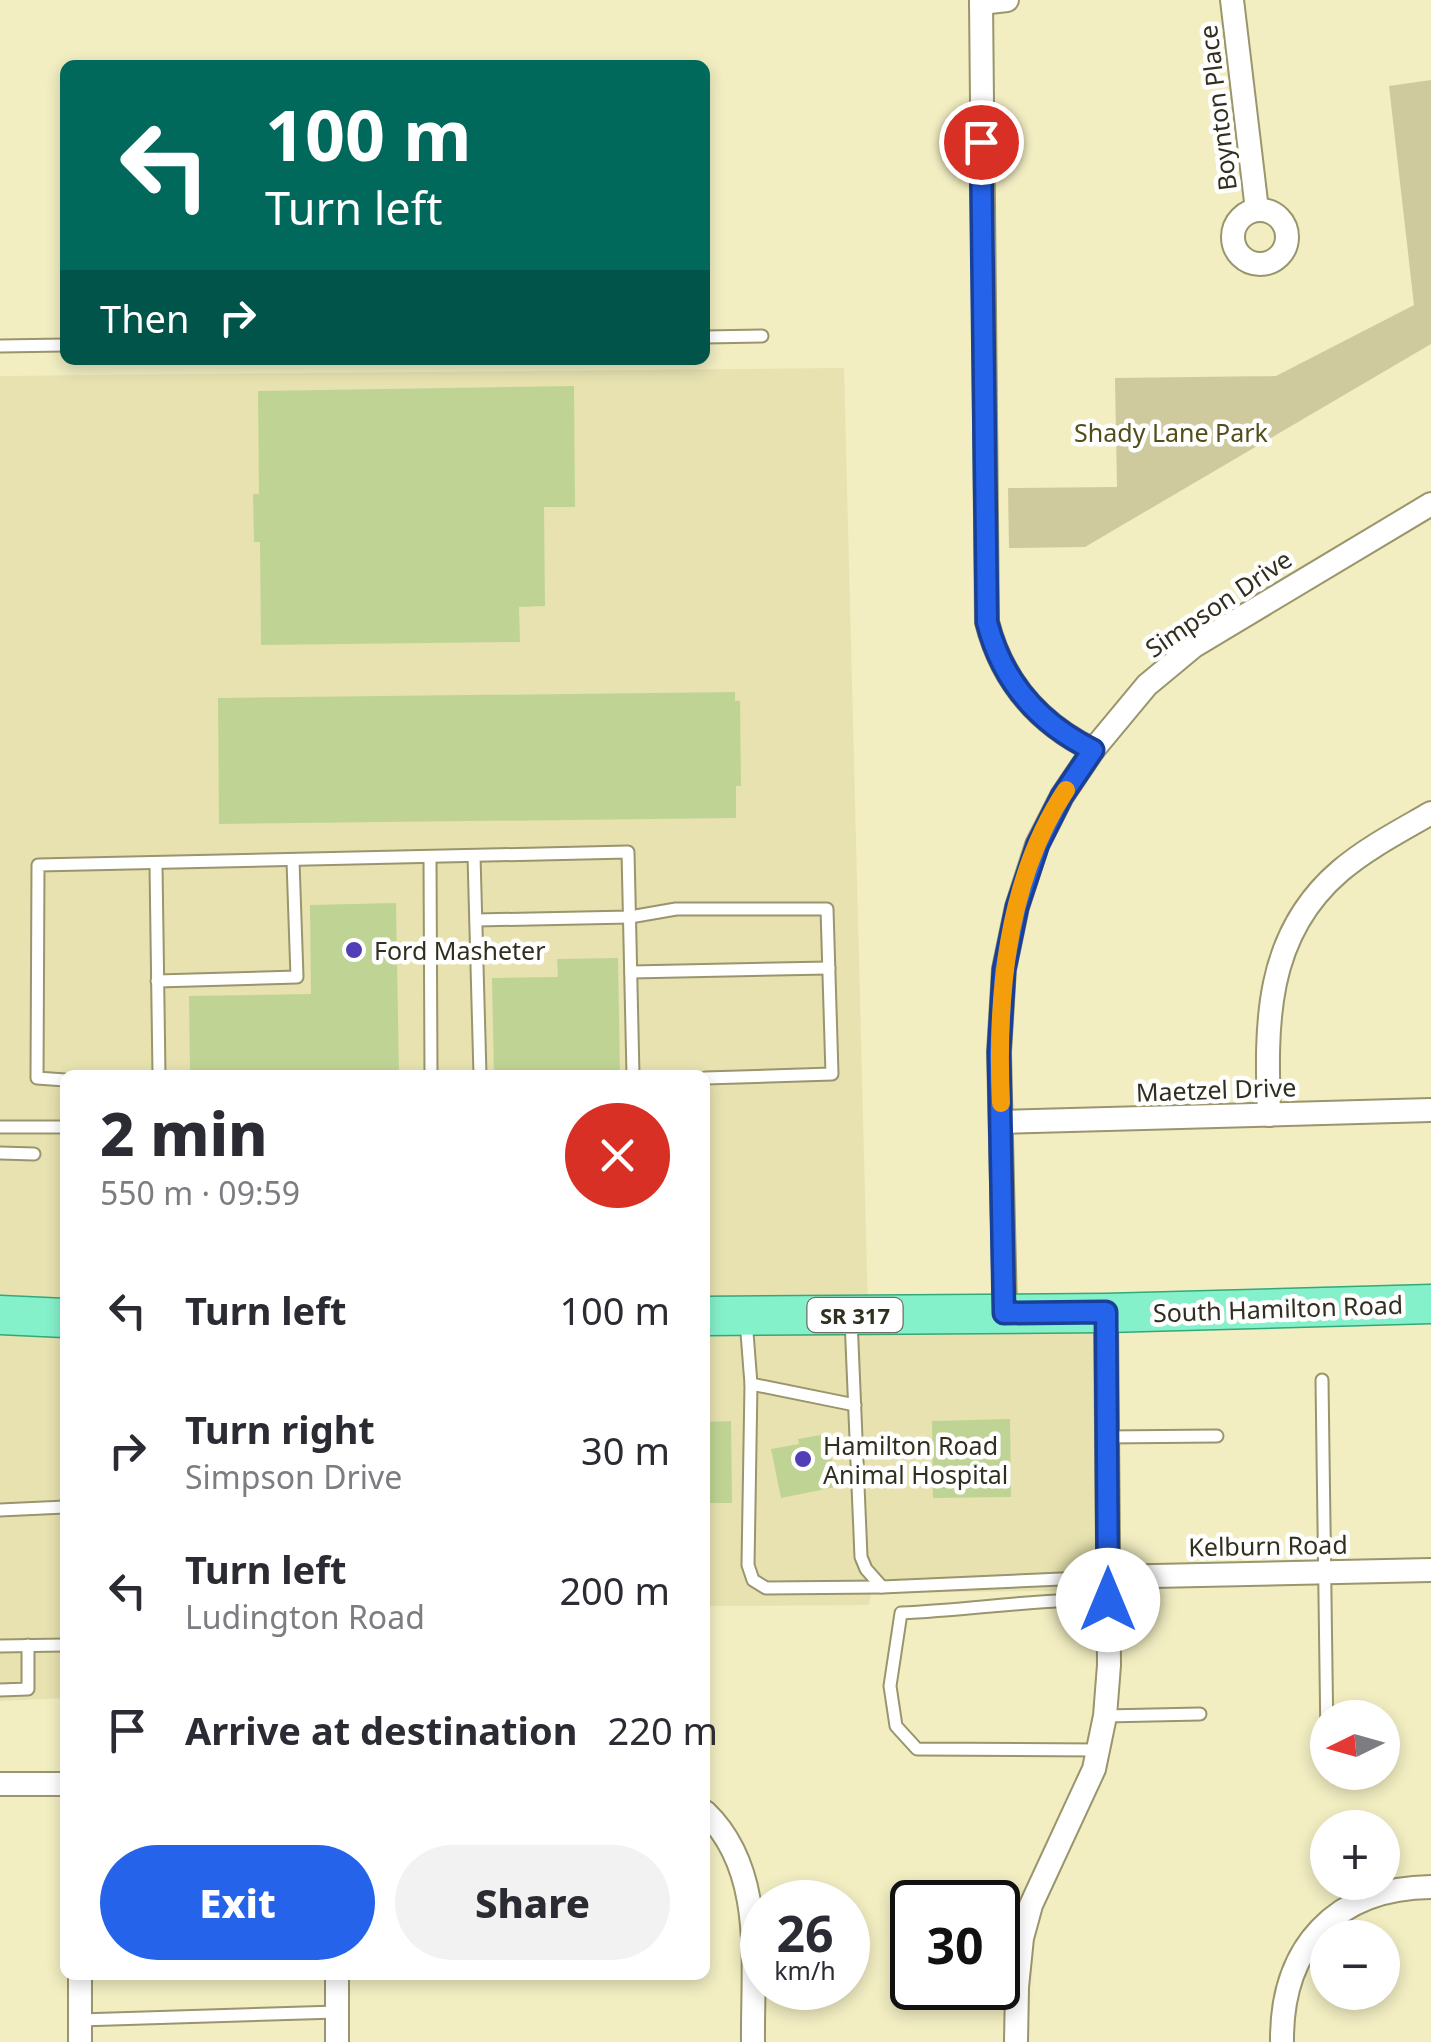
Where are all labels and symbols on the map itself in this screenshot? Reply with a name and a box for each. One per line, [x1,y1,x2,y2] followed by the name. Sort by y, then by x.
[1190,23,1244,193] street label: Boynton Place
[939,100,1024,185] pin
[1074,415,1269,449] park label: Shady Lane Park
[1138,541,1298,665] street label: Simpson Drive
[374,933,545,967] place label: Ford Masheter
[343,939,365,961] marker: Ford Masheter
[1135,1069,1297,1109] street label: Maetzel Drive
[1152,1287,1404,1329] street label: South Hamilton Road
[808,1298,902,1332] road number: SR 317
[823,1428,1008,1491] place label: Hamilton Road Animal Hospital
[792,1448,814,1470] marker: Hamilton Road Animal Hospital
[1188,1527,1348,1563] street label: Kelburn Road
[1056,1548,1160,1652] position arrow
[1310,1700,1400,1790] north arrow
[890,1880,1020,2010] speed limit sign: 30

